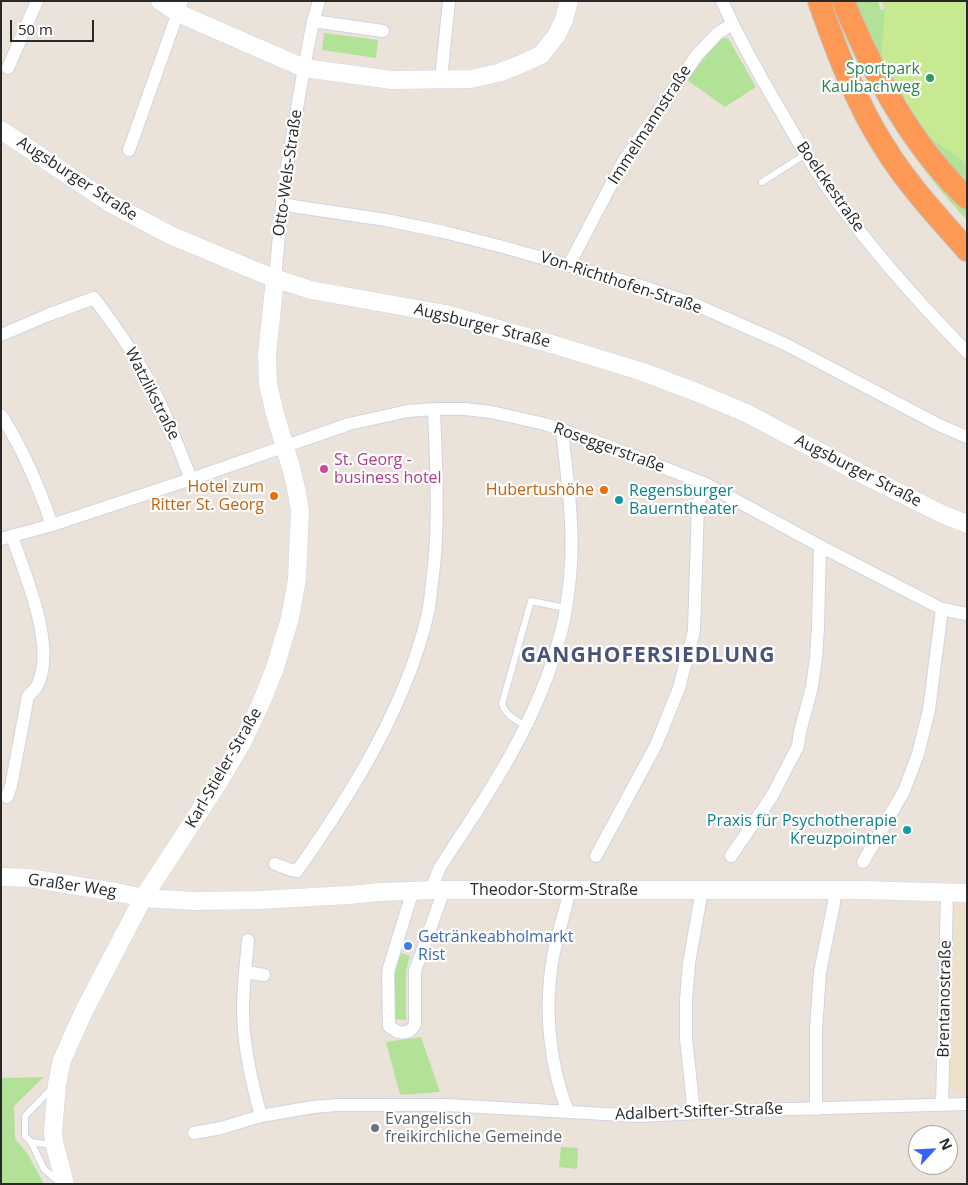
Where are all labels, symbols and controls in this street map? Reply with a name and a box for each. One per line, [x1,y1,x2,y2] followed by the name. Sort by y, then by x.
[12,10,96,42] scale bar
[18,19,53,39] text: 50 m
[821,59,920,97] place label: Sportpark Kaulbachweg
[604,62,696,188] street label: Immelmannstraße
[924,72,936,84] marker: Sportpark Kaulbachweg
[270,108,306,238] street label: Otto-Wels-Straße
[13,133,141,225] street label: Augsburger Straße
[792,138,868,236] street label: Boelckestraße
[538,248,704,318] street label: Von-Richthofen-Straße
[412,300,552,352] street label: Augsburger Straße
[121,345,183,443] street label: Watzlikstraße
[551,419,667,477] street label: Roseggerstraße
[791,431,925,511] street label: Augsburger Straße
[334,450,442,488] place label: St. Georg - business hotel
[318,463,330,475] marker: St. Georg - business hotel
[151,477,264,515] place label: Hotel zum Ritter St. Georg
[486,480,594,500] place label: Hubertushöhe
[629,481,738,519] place label: Regensburger Bauerntheater
[598,484,610,496] marker: Hubertushöhe
[268,490,280,502] marker: Hotel zum Ritter St. Georg
[613,494,625,506] marker: Regensburger Bauerntheater
[519,643,777,669] district label: GANGHOFERSIEDLUNG
[182,705,266,831] street label: Karl-Stieler-Straße
[707,811,897,849] place label: Praxis für Psychotherapie Kreuzpointner
[901,824,913,836] marker: Praxis für Psychotherapie Kreuzpointner
[27,870,117,902] street label: Graßer Weg
[470,880,638,900] street label: Theodor-Storm-Straße
[418,927,573,965] place label: Getränkeabholmarkt Rist
[402,940,414,952] marker: Getränkeabholmarkt Rist
[934,940,956,1058] street label: Brentanostraße
[615,1099,783,1125] street label: Adalbert-Stifter-Straße
[385,1109,562,1147] place label: Evangelisch freikirchliche Gemeinde
[369,1122,381,1134] marker: Evangelisch freikirchliche Gemeinde
[908,1125,958,1175] north arrow
[935,1135,957,1153] text: N

